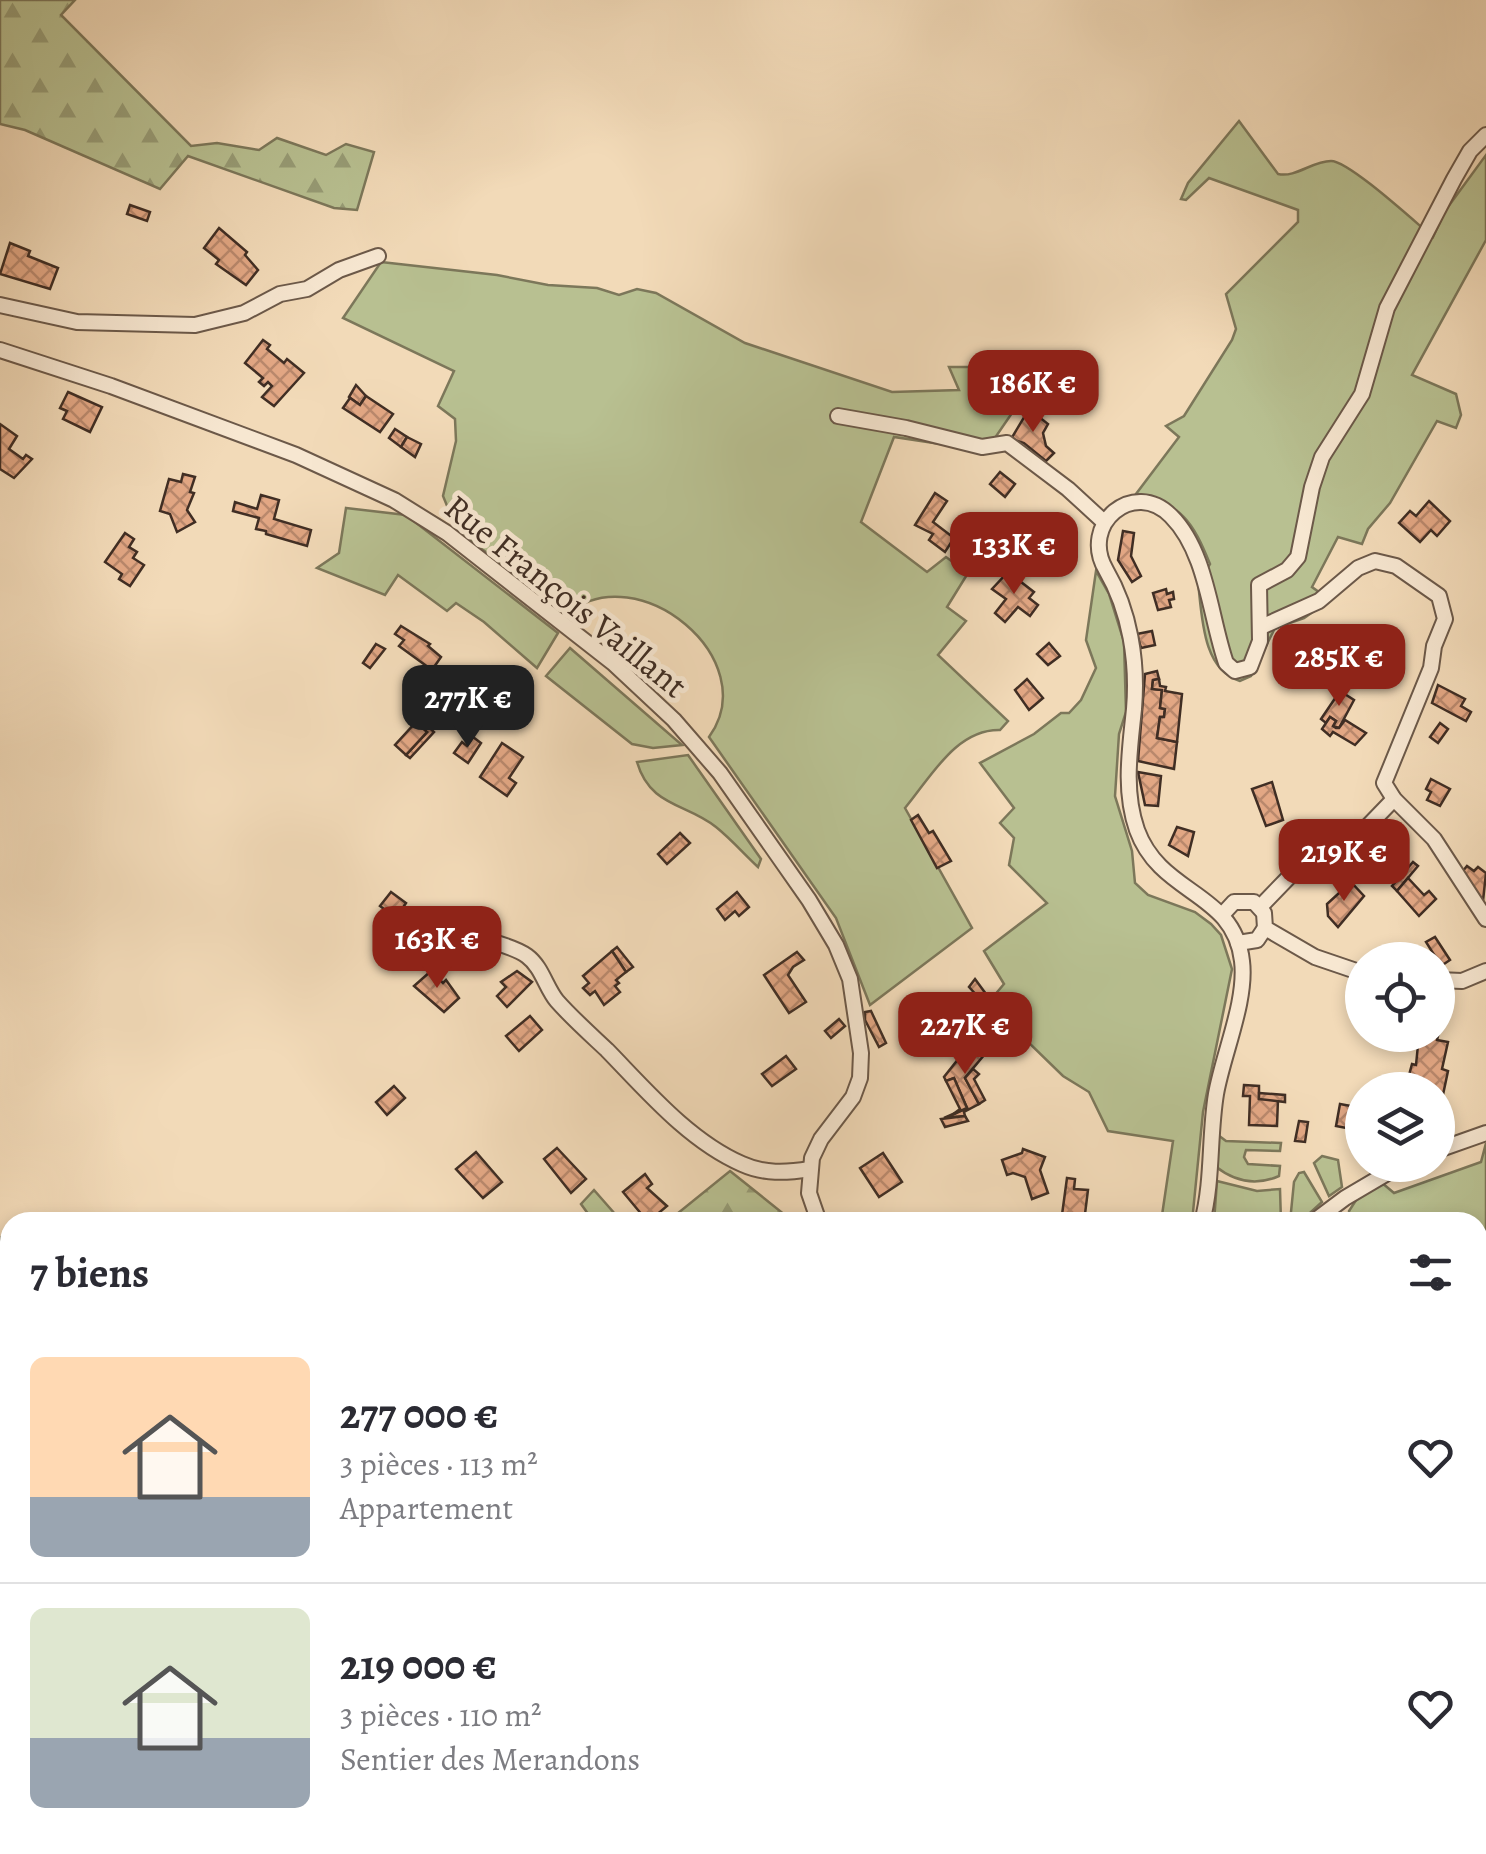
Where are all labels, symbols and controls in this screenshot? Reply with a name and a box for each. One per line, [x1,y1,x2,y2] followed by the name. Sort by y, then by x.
[952,350,1114,435] pin: 186K €
[990,360,1076,404] text: 186K €
[435,483,697,709] street label: Rue François Vaillant
[933,512,1095,597] pin: 133K €
[972,522,1056,566] text: 133K €
[1258,624,1420,709] pin: 285K €
[1294,634,1384,678] text: 285K €
[387,665,549,750] pin: 277K €
[424,675,512,719] text: 277K €
[1263,819,1425,904] pin: 219K €
[1301,829,1387,873] text: 219K €
[356,906,518,991] pin: 163K €
[394,916,480,960] text: 163K €
[1345,942,1455,1182] map controls
[1345,942,1455,1052] button: locate
[884,992,1046,1077] pin: 227K €
[920,1002,1010,1046] text: 227K €
[1345,1072,1455,1182] button: layers
[30,1244,149,1301] text: 7 biens
[1403,1245,1458,1300] icon: filters
[340,1385,498,1442] text: 277 000 €
[110,1397,230,1517] icon: home
[1403,1430,1458,1485] icon: heart
[340,1442,538,1486] text: 3 pièces · 113 m²
[340,1486,513,1530] text: Appartement
[340,1636,497,1693] text: 219 000 €
[110,1648,230,1768] icon: home
[1403,1681,1458,1736] icon: heart
[340,1693,542,1737] text: 3 pièces · 110 m²
[340,1737,640,1781] text: Sentier des Merandons

